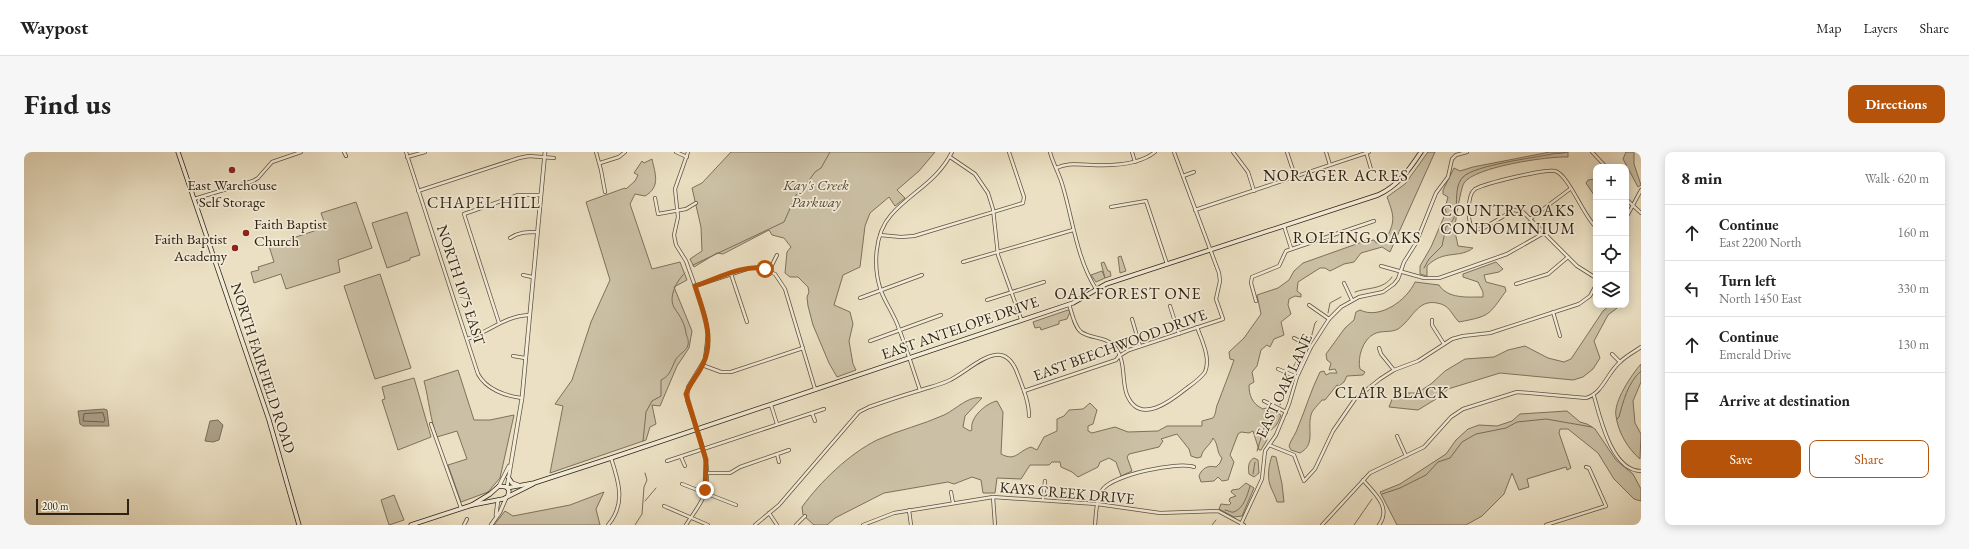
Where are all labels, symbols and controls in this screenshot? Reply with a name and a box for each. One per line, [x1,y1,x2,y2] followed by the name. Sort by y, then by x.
[20,15,88,40] text: Waypost
[1816,19,1841,37] text: Map
[1863,19,1898,37] text: Layers
[1920,19,1949,37] text: Share
[1848,85,1945,123] button: Directions
[24,86,111,122] text: Find us
[1593,164,1629,308] map controls
[1593,164,1629,200] button: +
[227,165,237,175] marker: East Warehouse Self Storage
[1263,165,1409,186] district label: NORAGER ACRES
[1681,167,1722,189] text: 8 min
[1865,170,1929,187] text: Walk · 620 m
[187,175,277,211] place label: East Warehouse Self Storage
[782,175,849,211] park label: Kay's Creek Parkway
[427,192,541,213] district label: CHAPEL HILL
[1440,200,1576,239] district label: COUNTRY OAKS CONDOMINIUM
[1593,200,1629,236] button: −
[254,214,327,250] place label: Faith Baptist Church
[1719,215,1779,234] text: Continue
[433,222,490,348] street label: NORTH 1075 EAST
[1681,222,1703,244] icon: ahead
[1898,224,1929,241] text: 160 m
[1293,227,1421,248] district label: ROLLING OAKS
[241,228,251,238] marker: Faith Baptist Church
[154,229,227,265] place label: Faith Baptist Academy
[1719,234,1802,251] text: East 2200 North
[1593,236,1629,272] button: locate
[230,243,240,253] marker: Faith Baptist Academy
[756,260,774,278] route start
[1719,271,1776,290] text: Turn left
[1593,272,1629,308] button: layers
[1681,278,1703,300] icon: left
[227,280,300,455] street label: NORTH FAIRFIELD ROAD
[1898,280,1929,297] text: 330 m
[1055,283,1202,304] district label: OAK FOREST ONE
[1719,290,1802,307] text: North 1450 East
[879,291,1042,363] street label: EAST ANTELOPE DRIVE
[1030,304,1210,385] street label: EAST BEECHWOOD DRIVE
[1719,327,1779,346] text: Continue
[1251,330,1316,441] street label: EAST OAK LANE
[1681,334,1703,356] icon: ahead
[1898,336,1929,353] text: 130 m
[1719,346,1791,363] text: Emerald Drive
[1335,382,1449,403] district label: CLAIR BLACK
[1681,390,1703,412] icon: arrive
[1719,391,1850,410] text: Arrive at destination
[1681,440,1801,478] button: Save
[1809,440,1929,478] button: Share
[999,477,1136,508] street label: KAYS CREEK DRIVE
[696,481,714,499] route end
[36,497,129,516] scale bar
[42,499,69,513] text: 200 m

